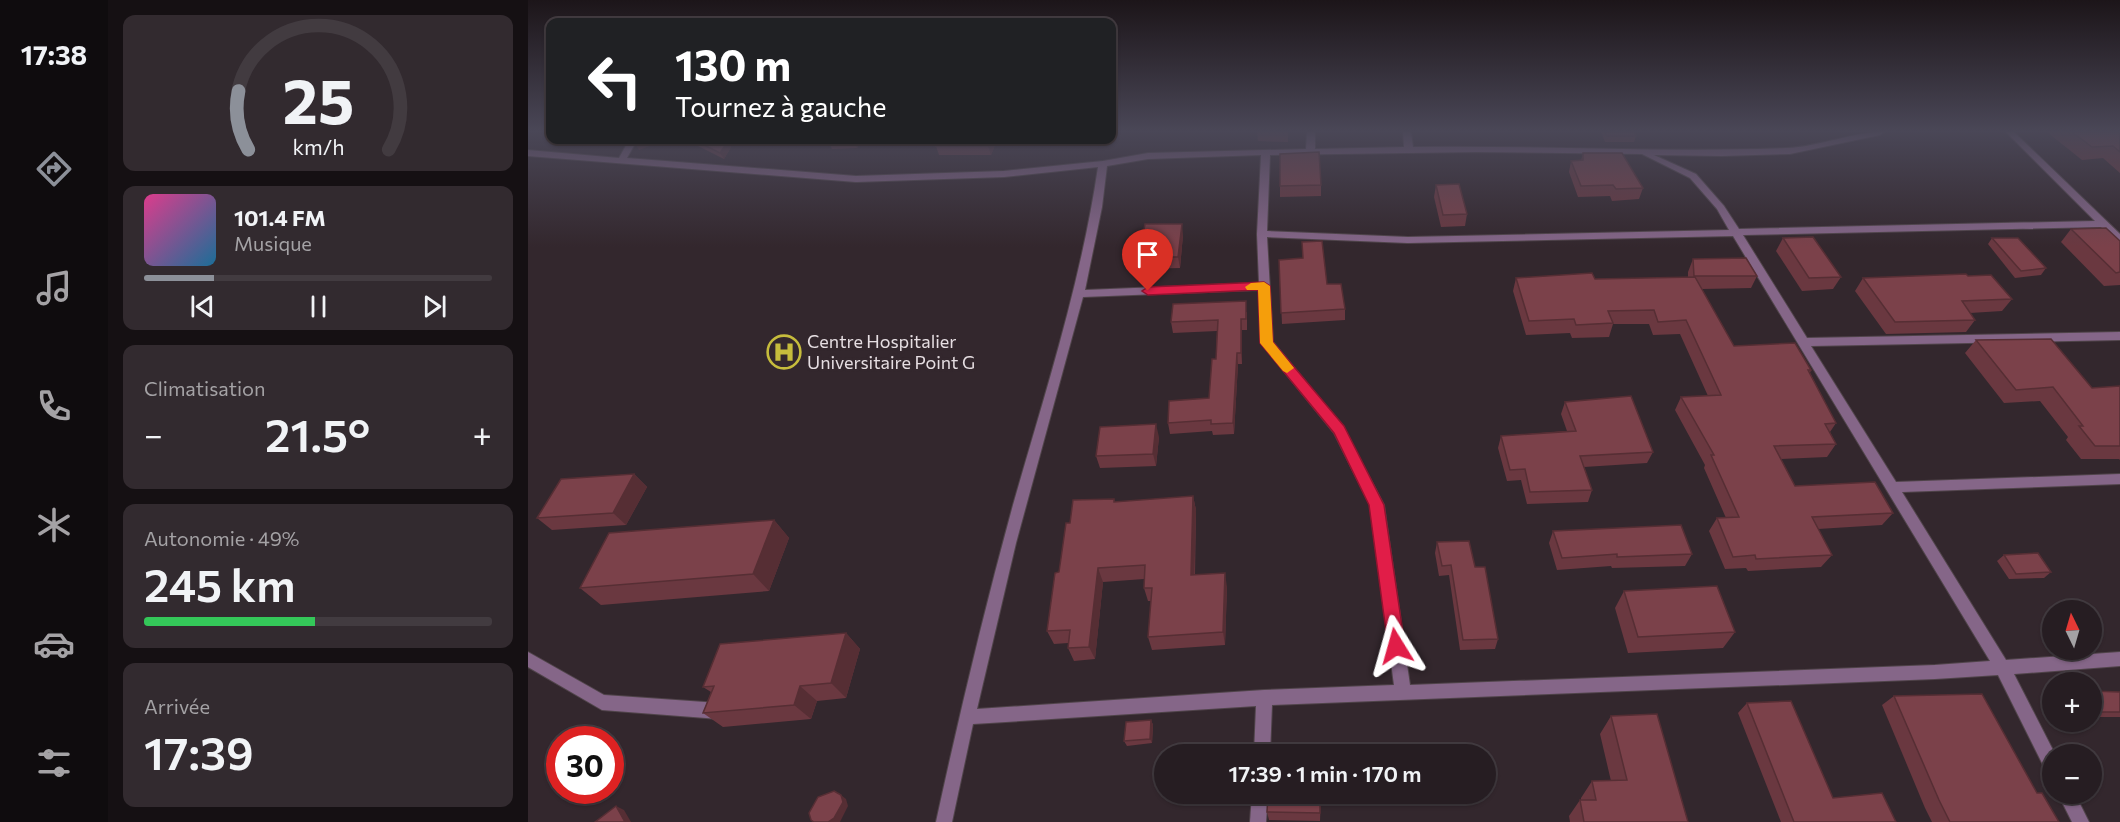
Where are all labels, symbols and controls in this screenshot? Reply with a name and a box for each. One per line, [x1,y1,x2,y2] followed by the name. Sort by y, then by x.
[21,38,87,71] text: 17:38
[675,38,791,90] text: 130 m
[576,42,654,120] icon: left
[282,61,354,137] text: 25
[675,90,886,123] text: Tournez à gauche
[292,133,344,159] text: km/h
[33,148,75,190] icon: directions
[234,204,326,231] text: 101.4 FM
[1122,229,1173,291] pin
[234,231,312,255] text: Musique
[1131,238,1164,271] icon: arrive
[33,267,75,309] icon: music
[186,290,219,323] icon: previous
[302,290,335,323] icon: pause
[418,290,451,323] icon: next
[807,330,975,373] place label: Centre Hospitalier Universitaire Point G
[766,334,802,370] hospital icon: Centre Hospitalier Universitaire Point G
[144,376,265,400] text: Climatisation
[33,385,75,427] icon: phone
[265,406,370,461] text: 21.5°
[144,413,163,454] text: −
[473,413,492,454] text: +
[33,504,75,546] icon: climate
[144,526,299,550] text: Autonomie · 49%
[144,556,295,611] text: 245 km
[2042,600,2102,660] north arrow
[2042,600,2102,804] map controls
[1364,614,1428,678] position arrow
[33,623,75,665] icon: car
[2042,672,2102,732] button: +
[144,694,210,718] text: Arrivée
[144,724,254,779] text: 17:39
[546,726,624,804] speed limit sign: 30
[33,742,75,784] icon: filters
[2042,744,2102,804] button: −
[1229,760,1421,787] text: 17:39 · 1 min · 170 m

